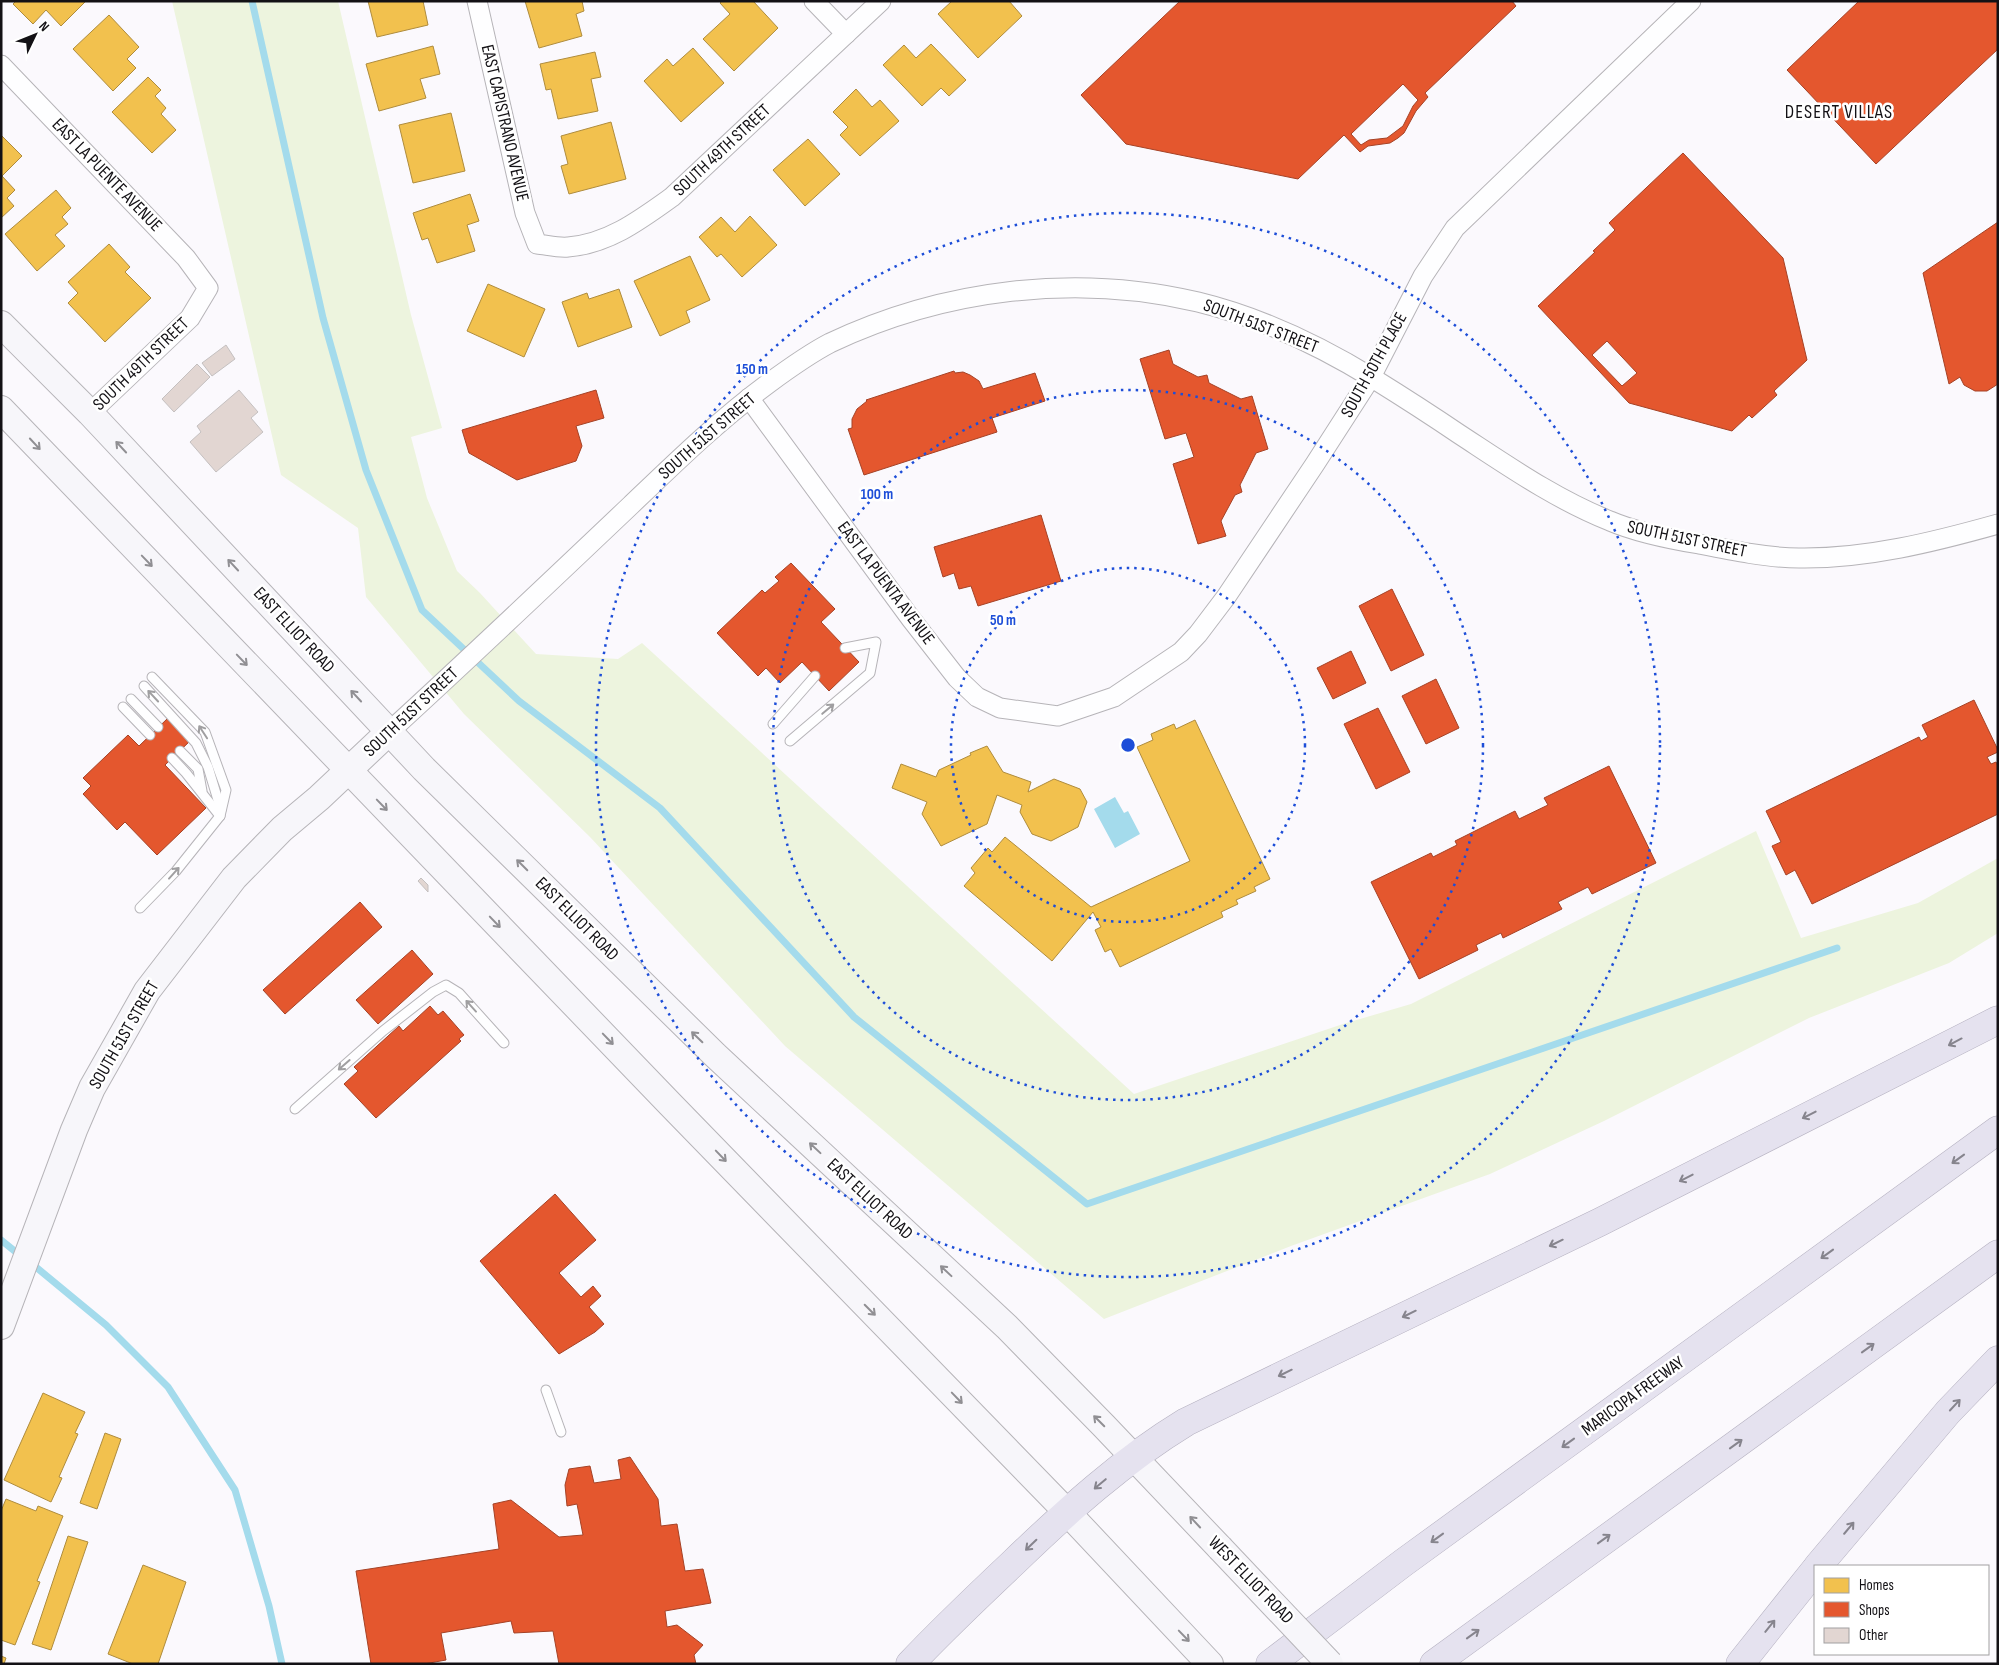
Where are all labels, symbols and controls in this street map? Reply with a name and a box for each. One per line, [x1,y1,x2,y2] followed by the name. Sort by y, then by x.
[10,10,60,60] north arrow
[35,18,53,35] text: N
[477,43,533,203] street label: EAST CAPISTRANO AVENUE
[669,100,775,200] street label: SOUTH 49TH STREET
[1785,101,1893,124] district label: DESERT VILLAS
[48,114,166,236] street label: EAST LA PUENTE AVENUE
[1201,294,1321,358] street label: SOUTH 51ST STREET
[1336,309,1412,421] street label: SOUTH 50TH PLACE
[89,313,193,415] street label: SOUTH 49TH STREET
[736,360,768,379] text: 150 m
[654,388,760,484] street label: SOUTH 51ST STREET
[29,438,41,451] one-way arrow
[115,440,127,453] one-way arrow
[861,485,893,504] text: 100 m
[1625,516,1749,562] street label: SOUTH 51ST STREET
[833,517,939,649] street label: EAST LA PUENTA AVENUE
[141,555,153,567] one-way arrow
[227,558,239,571] one-way arrow
[249,583,339,677] street label: EAST ELLIOT ROAD
[990,611,1016,630] text: 50 m
[236,653,248,666] one-way arrow
[359,663,463,761] street label: SOUTH 51ST STREET
[147,690,159,702] one-way arrow
[350,690,362,702] one-way arrow
[821,703,834,715] one-way arrow
[198,726,208,740] one-way arrow
[1119,736,1137,754] centre of rings
[376,799,388,812] one-way arrow
[516,859,528,871] one-way arrow
[168,867,180,879] one-way arrow
[531,873,623,965] street label: EAST ELLIOT ROAD
[489,916,501,929] one-way arrow
[85,977,163,1093] street label: SOUTH 51ST STREET
[465,1000,477,1013] one-way arrow
[690,1031,703,1043] one-way arrow
[602,1033,614,1046] one-way arrow
[1947,1037,1962,1047] one-way arrow
[338,1059,351,1071] one-way arrow
[1802,1111,1817,1121] one-way arrow
[809,1142,821,1154] one-way arrow
[715,1150,727,1162] one-way arrow
[1952,1153,1965,1164] one-way arrow
[823,1154,917,1244] street label: EAST ELLIOT ROAD
[1679,1173,1694,1183] one-way arrow
[1549,1239,1564,1248] one-way arrow
[1820,1249,1834,1259] one-way arrow
[940,1265,953,1277] one-way arrow
[864,1303,876,1315] one-way arrow
[1402,1309,1417,1319] one-way arrow
[1860,1343,1874,1353] one-way arrow
[1578,1351,1689,1440] street label: MARICOPA FREEWAY
[1278,1369,1293,1379] one-way arrow
[951,1392,963,1405] one-way arrow
[1949,1399,1961,1412] one-way arrow
[1093,1415,1105,1427] one-way arrow
[1562,1437,1575,1448] one-way arrow
[1729,1439,1743,1449] one-way arrow
[1093,1478,1106,1489] one-way arrow
[1189,1516,1201,1529] one-way arrow
[1843,1522,1854,1535] one-way arrow
[1204,1532,1298,1628] street label: WEST ELLIOT ROAD
[1430,1533,1444,1543] one-way arrow
[1597,1534,1611,1544] one-way arrow
[1025,1539,1038,1551] one-way arrow
[1814,1565,1989,1655] legend
[1859,1576,1894,1595] text: Homes
[1859,1601,1890,1620] text: Shops
[1765,1620,1776,1633] one-way arrow
[1859,1626,1888,1645] text: Other
[1178,1629,1190,1642] one-way arrow
[1466,1629,1479,1640] one-way arrow

